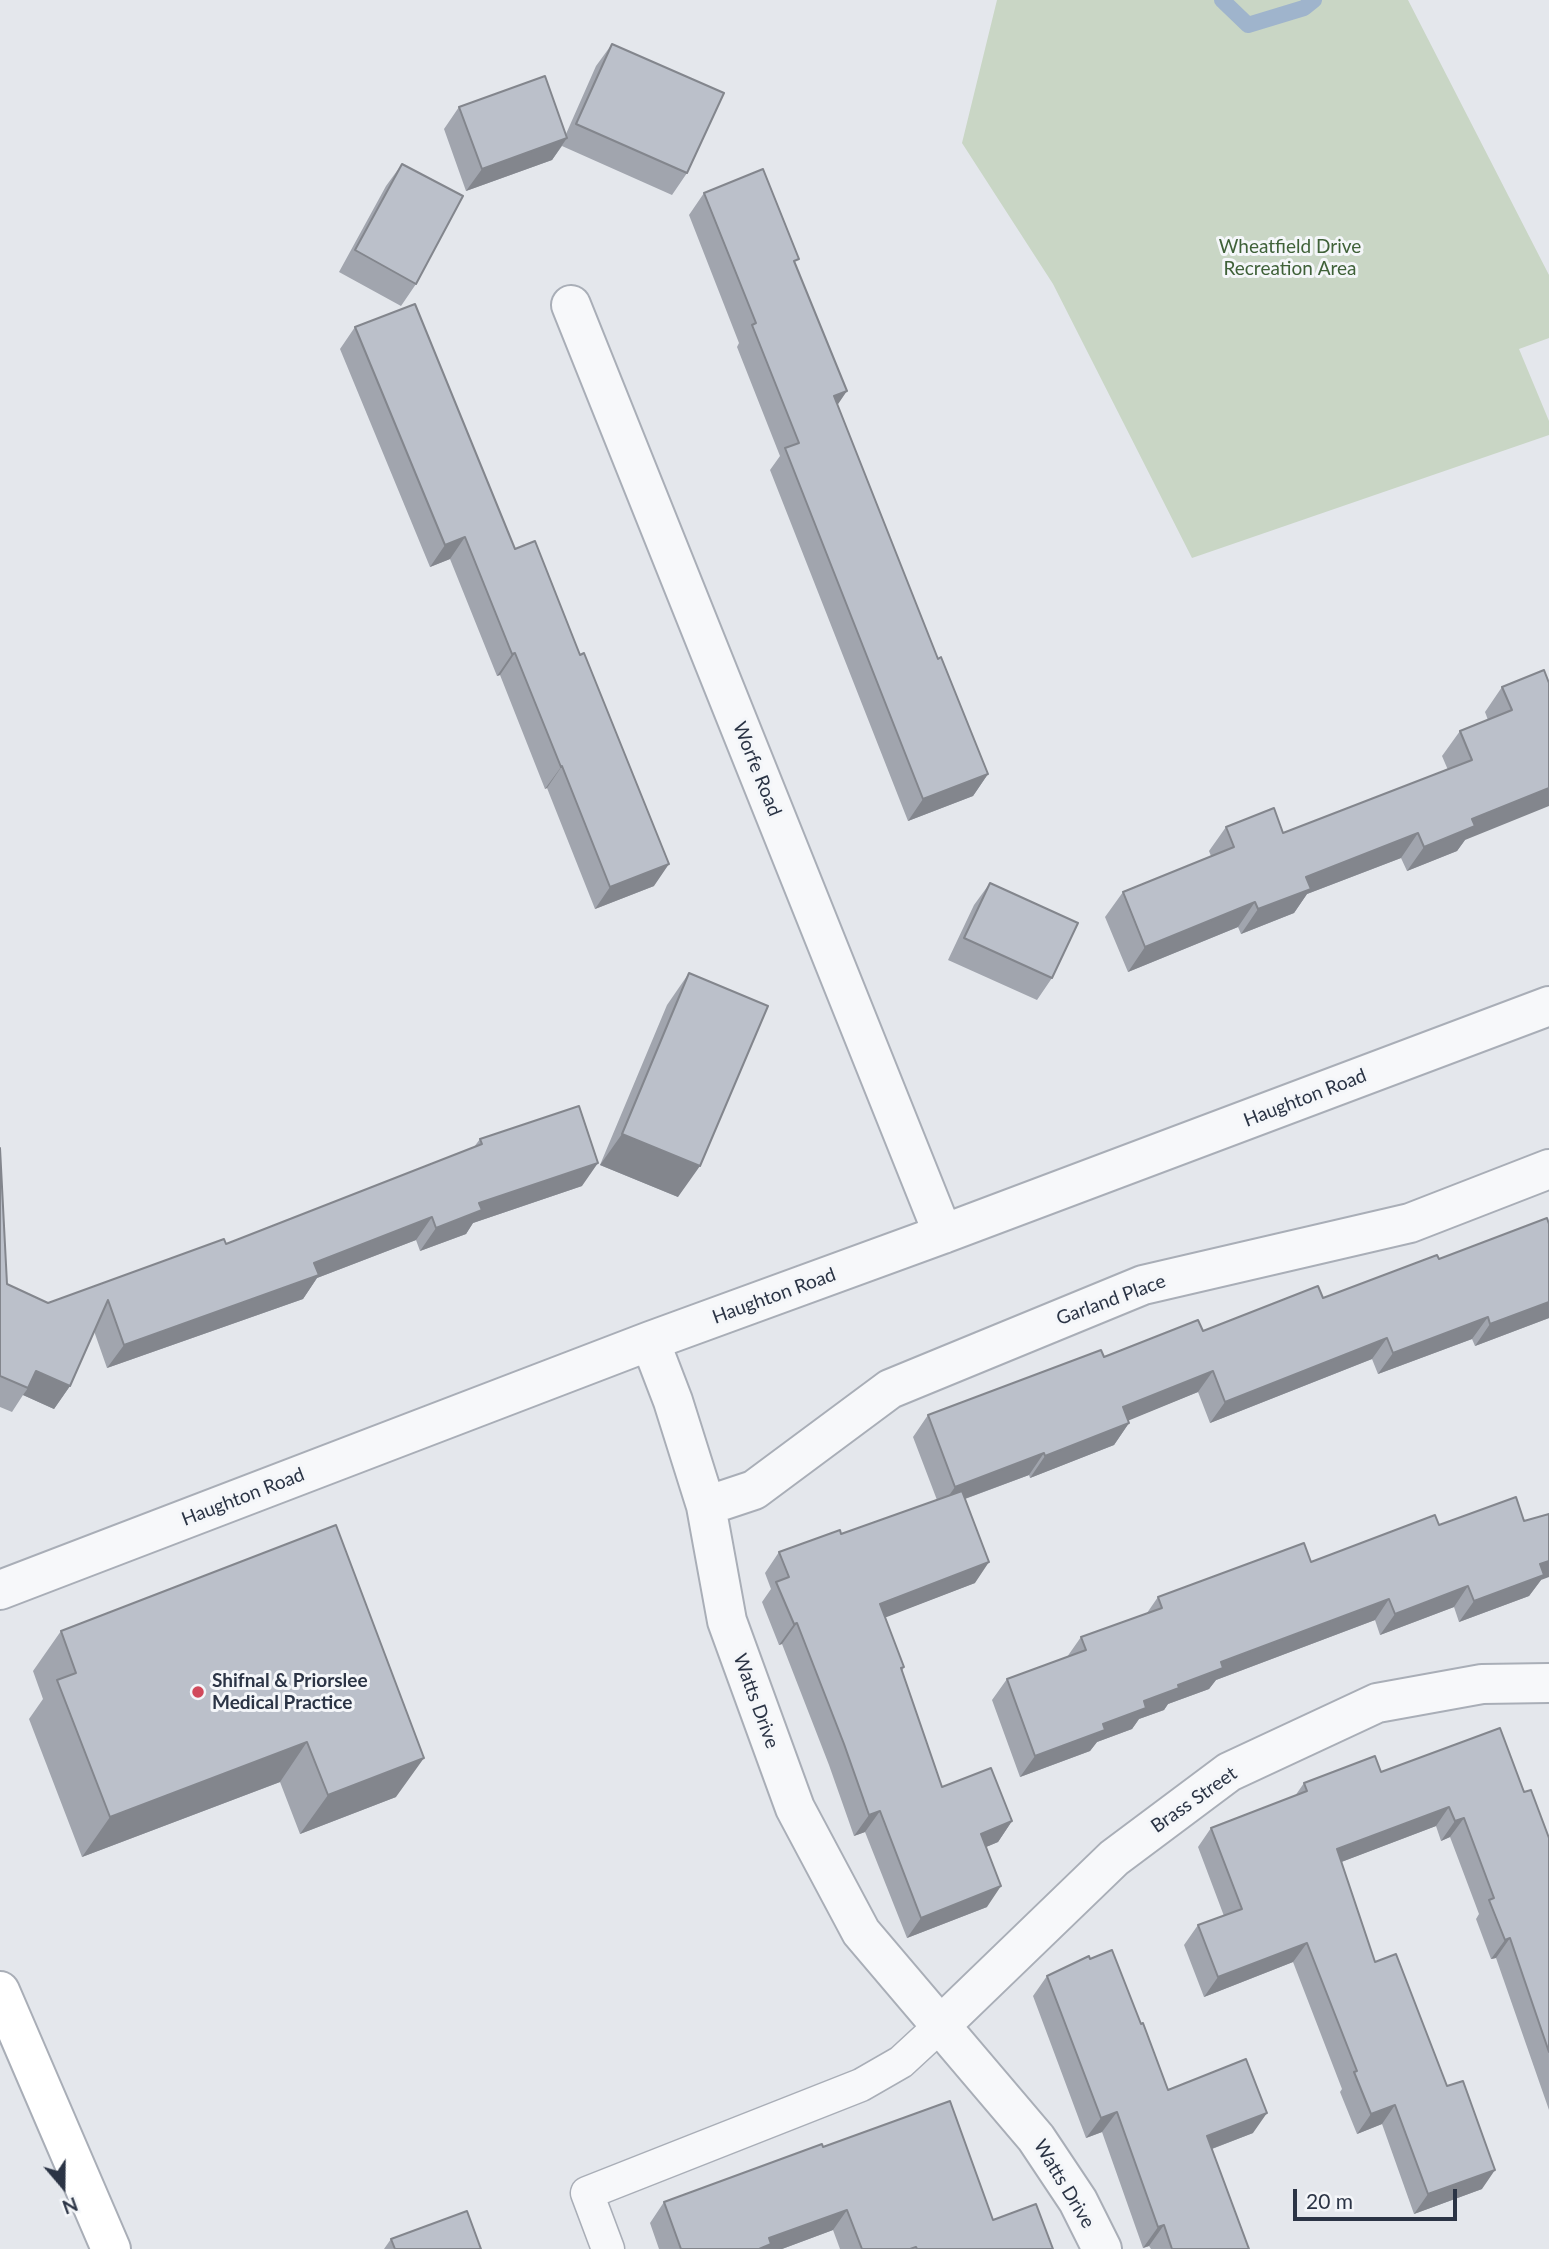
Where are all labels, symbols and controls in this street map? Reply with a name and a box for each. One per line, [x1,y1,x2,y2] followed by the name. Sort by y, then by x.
[1219,236,1361,280] park label: Wheatfield Drive Recreation Area
[728,719,786,819] street label: Worfe Road
[1240,1064,1370,1132] street label: Haughton Road
[709,1263,839,1329] street label: Haughton Road
[1053,1270,1169,1330] street label: Garland Place
[178,1463,308,1531] street label: Haughton Road
[728,1650,784,1752] street label: Watts Drive
[212,1670,368,1714] place label: Shifnal & Priorslee Medical Practice
[190,1684,206,1700] marker: Shifnal & Priorslee Medical Practice
[1147,1762,1241,1838] street label: Brass Street
[1029,2136,1099,2232] street label: Watts Drive
[28,2151,98,2221] north arrow
[1297,2176,1462,2220] scale bar
[1306,2188,1353,2213] text: 20 m
[60,2193,81,2220] text: N

